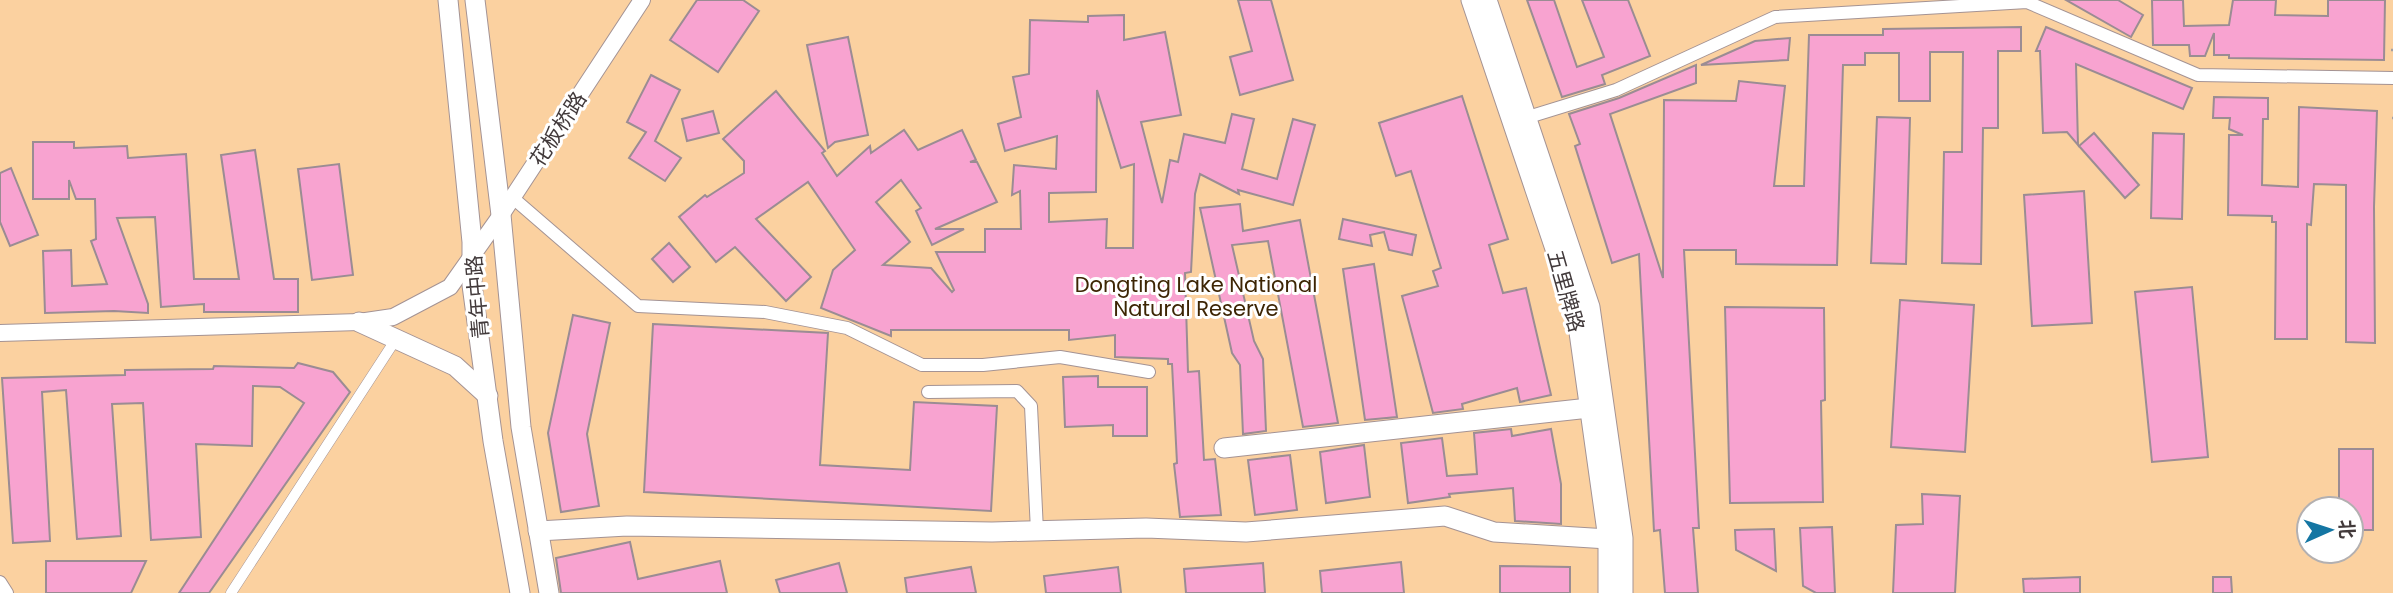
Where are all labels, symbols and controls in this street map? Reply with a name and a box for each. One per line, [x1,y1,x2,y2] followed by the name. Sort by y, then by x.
[523,86,593,172] street label: 花板桥路
[1540,247,1592,335] street label: 五里牌路
[459,254,495,340] street label: 青年中路
[1075,270,1317,323] park label: Dongting Lake National Natural Reserve
[2295,495,2365,565] north arrow
[2332,519,2360,539] text: 北

